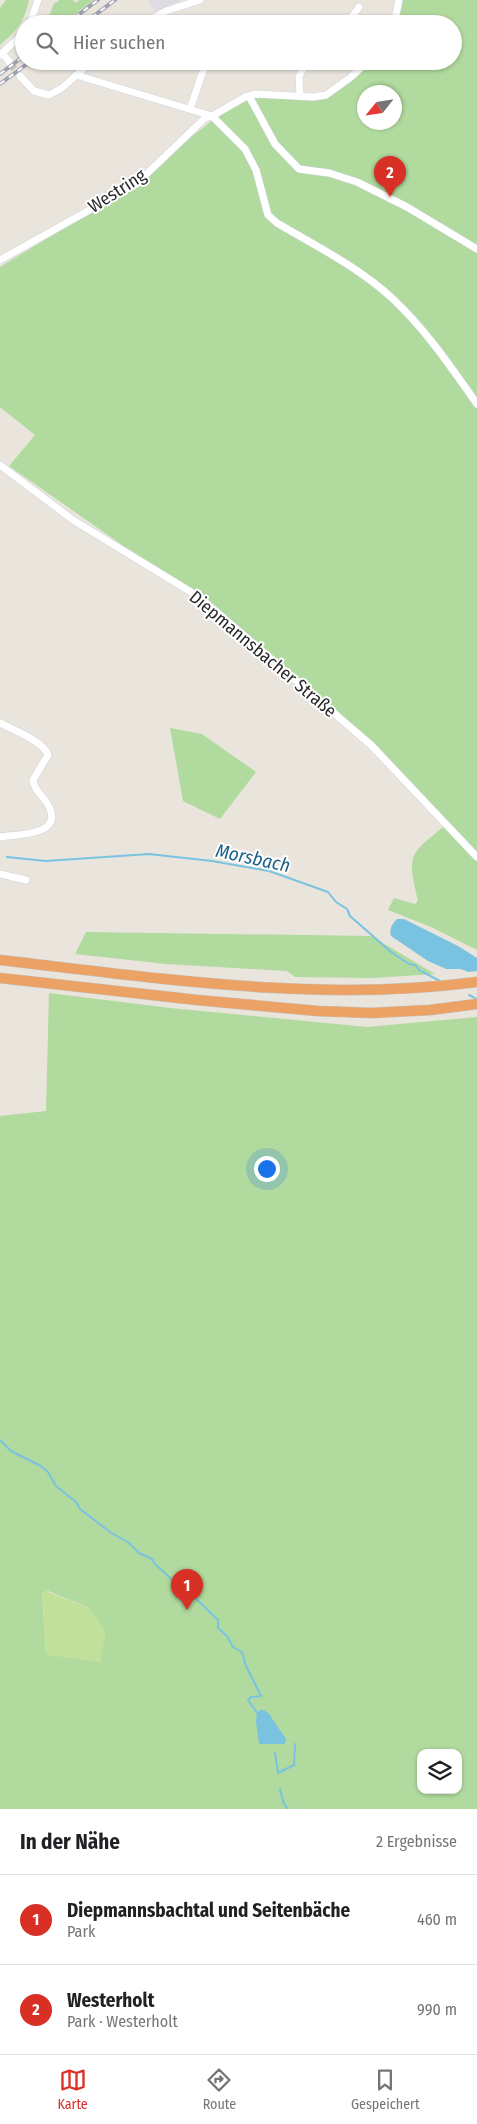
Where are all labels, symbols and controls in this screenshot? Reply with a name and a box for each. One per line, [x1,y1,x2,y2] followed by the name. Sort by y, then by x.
[15,15,462,70] search box
[33,29,61,57] icon: search
[73,31,165,54] text: Hier suchen
[357,85,402,130] north arrow
[374,156,406,197] pin: 2
[84,164,151,218] street label: Westring
[185,586,341,722] street label: Diepmannsbacher Straße
[214,839,292,877] water label: Morsbach
[254,1156,280,1182] your location
[171,1569,203,1610] pin: 1
[417,1749,462,1794] map controls
[417,1749,462,1794] button: layers
[20,1829,120,1855] text: In der Nähe
[376,1832,457,1851] text: 2 Ergebnisse
[67,1899,350,1922] text: Diepmannsbachtal und Seitenbäche
[33,1910,39,1929] text: 1
[417,1910,457,1929] text: 460 m
[67,1922,95,1941] text: Park
[67,1989,154,2012] text: Westerholt
[32,2000,40,2019] text: 2
[417,2000,457,2019] text: 990 m
[67,2012,178,2031] text: Park · Westerholt
[57,2066,88,2113] tab: Karte
[203,2066,236,2113] tab: Route
[351,2066,420,2113] tab: Gespeichert

